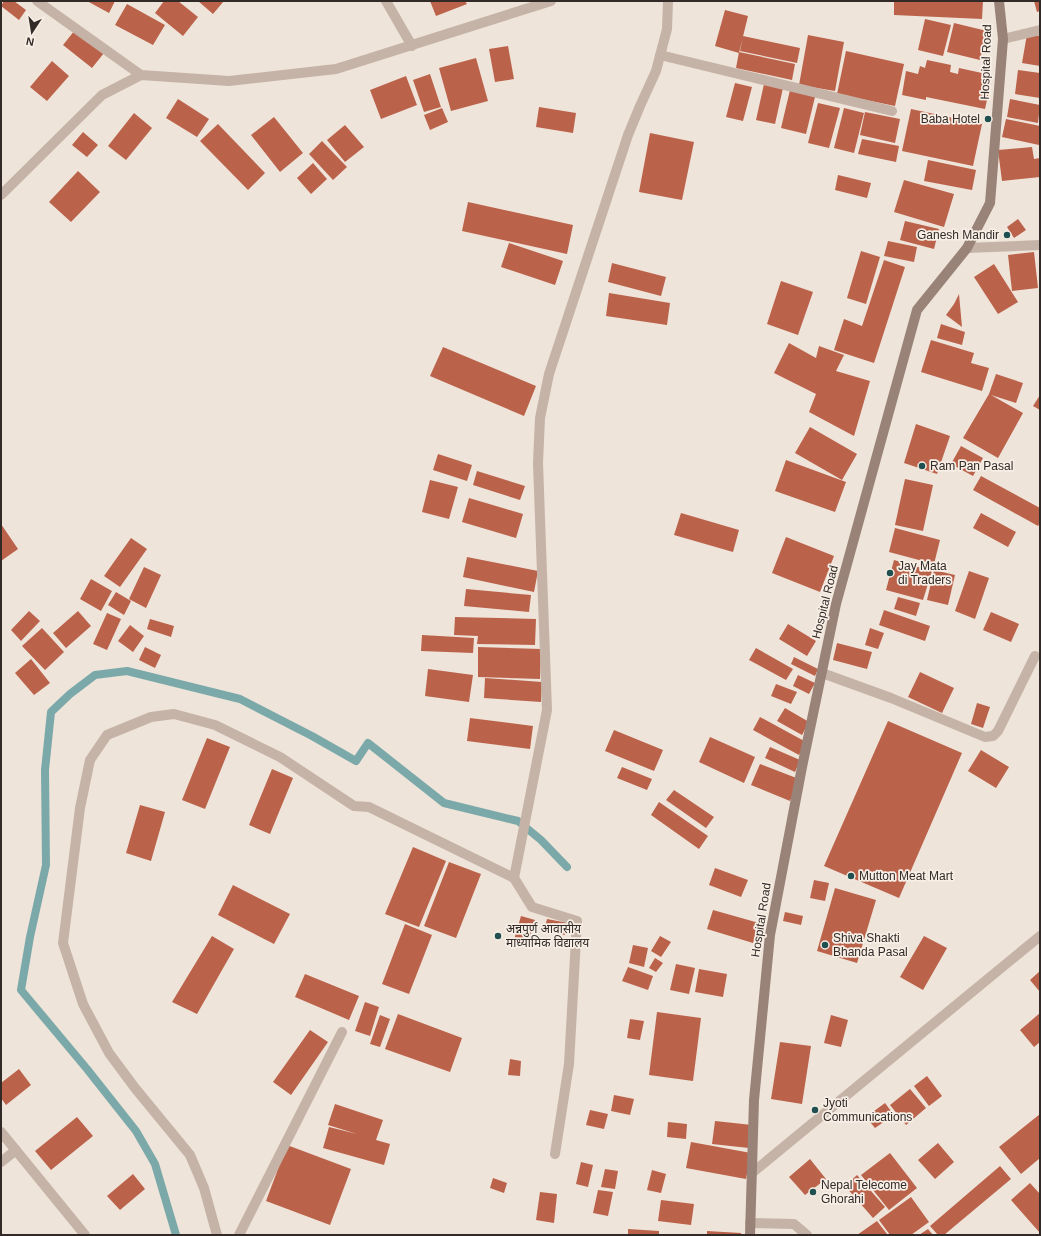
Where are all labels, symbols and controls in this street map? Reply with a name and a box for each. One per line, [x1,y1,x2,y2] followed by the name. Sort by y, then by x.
[12,12,52,52] north arrow
[978,24,994,100] street label: Hospital Road
[25,35,35,48] text: N
[921,112,980,126] place label: Baba Hotel
[983,114,993,124] marker: Baba Hotel
[917,228,999,242] place label: Ganesh Mandir
[1002,230,1012,240] marker: Ganesh Mandir
[930,459,1013,473] place label: Ram Pan Pasal
[917,461,927,471] marker: Ram Pan Pasal
[898,559,951,587] place label: Jay Mata di Traders
[809,564,841,640] street label: Hospital Road
[885,568,895,578] marker: Jay Mata di Traders
[859,869,954,883] place label: Mutton Meat Mart
[846,871,856,881] marker: Mutton Meat Mart
[748,882,774,958] street label: Hospital Road
[506,921,590,950] place label: अन्नपुर्ण आवासीय माध्यामिक विद्यालय
[493,931,503,941] marker: अन्नपुर्ण आवासीय माध्यामिक विद्यालय
[833,931,908,959] place label: Shiva Shakti Bhanda Pasal
[820,940,830,950] marker: Shiva Shakti Bhanda Pasal
[823,1096,912,1124] place label: Jyoti Communications
[810,1105,820,1115] marker: Jyoti Communications
[821,1178,907,1206] place label: Nepal Telecome Ghorahi
[808,1187,818,1197] marker: Nepal Telecome Ghorahi

